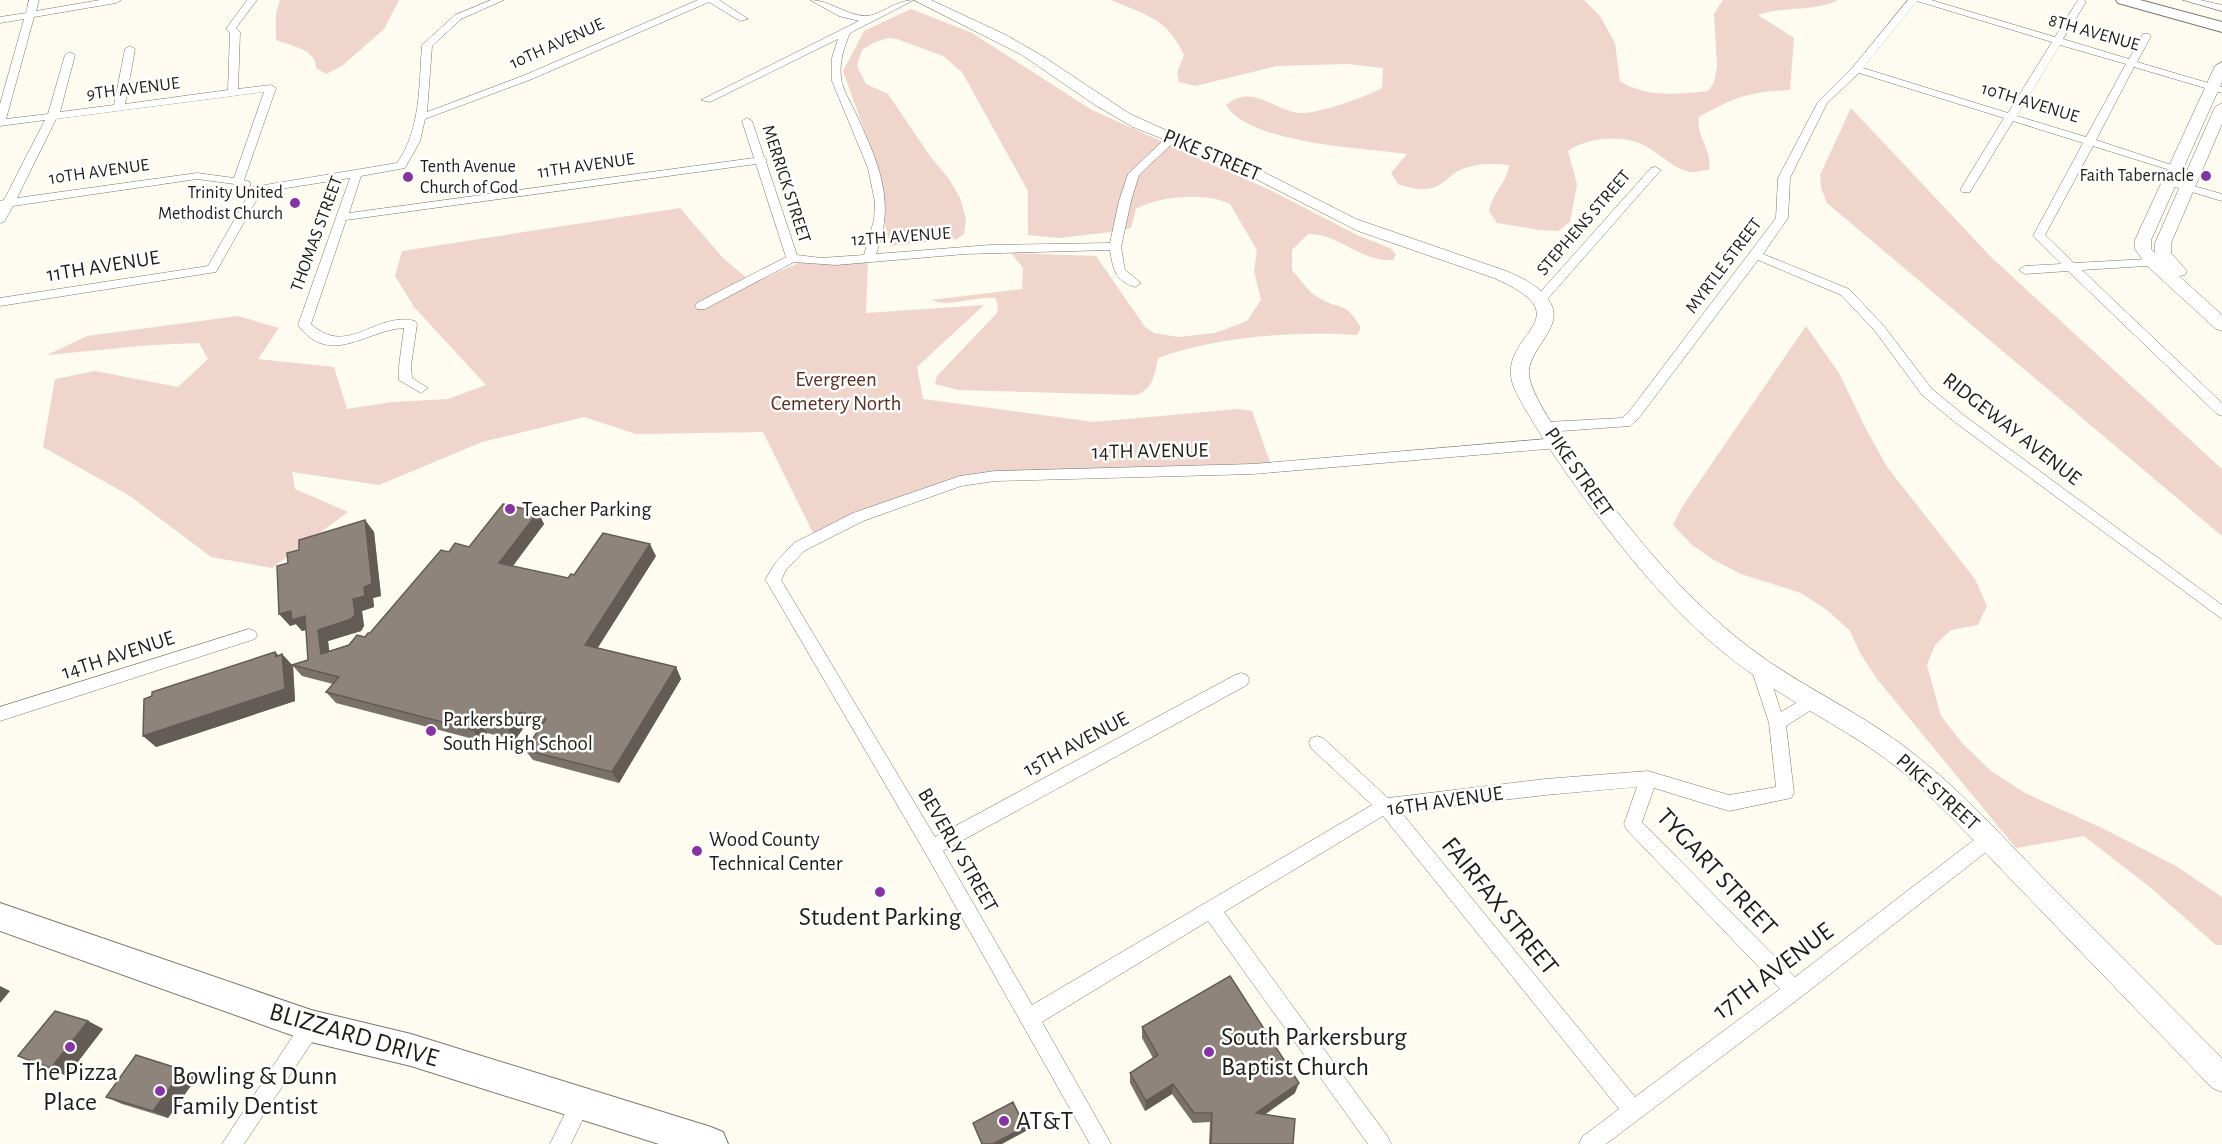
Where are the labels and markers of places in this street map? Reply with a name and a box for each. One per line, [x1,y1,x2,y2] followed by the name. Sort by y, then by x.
[420,158,518,197] place label: Tenth Avenue Church of God
[2079,167,2194,185] place label: Faith Tabernacle
[2199,169,2213,183] marker: Faith Tabernacle
[401,170,415,184] marker: Tenth Avenue Church of God
[158,184,283,223] place label: Trinity United Methodist Church
[288,196,302,210] marker: Trinity United Methodist Church
[522,499,652,520] place label: Teacher Parking
[503,502,517,516] marker: Teacher Parking
[443,709,593,754] place label: Parkersburg South High School
[424,724,438,738] marker: Parkersburg South High School
[709,829,843,874] place label: Wood County Technical Center
[690,844,704,858] marker: Wood County Technical Center
[873,885,887,899] marker: Student Parking
[799,904,962,930] place label: Student Parking
[1221,1024,1407,1080] place label: South Parkersburg Baptist Church
[63,1040,77,1054] marker: The Pizza Place
[1202,1045,1216,1059] marker: South Parkersburg Baptist Church
[22,1059,118,1115] place label: The Pizza Place
[172,1063,337,1119] place label: Bowling & Dunn Family Dentist
[153,1084,167,1098] marker: Bowling & Dunn Family Dentist
[1016,1108,1073,1134] place label: AT&T
[997,1114,1011,1128] marker: AT&T

